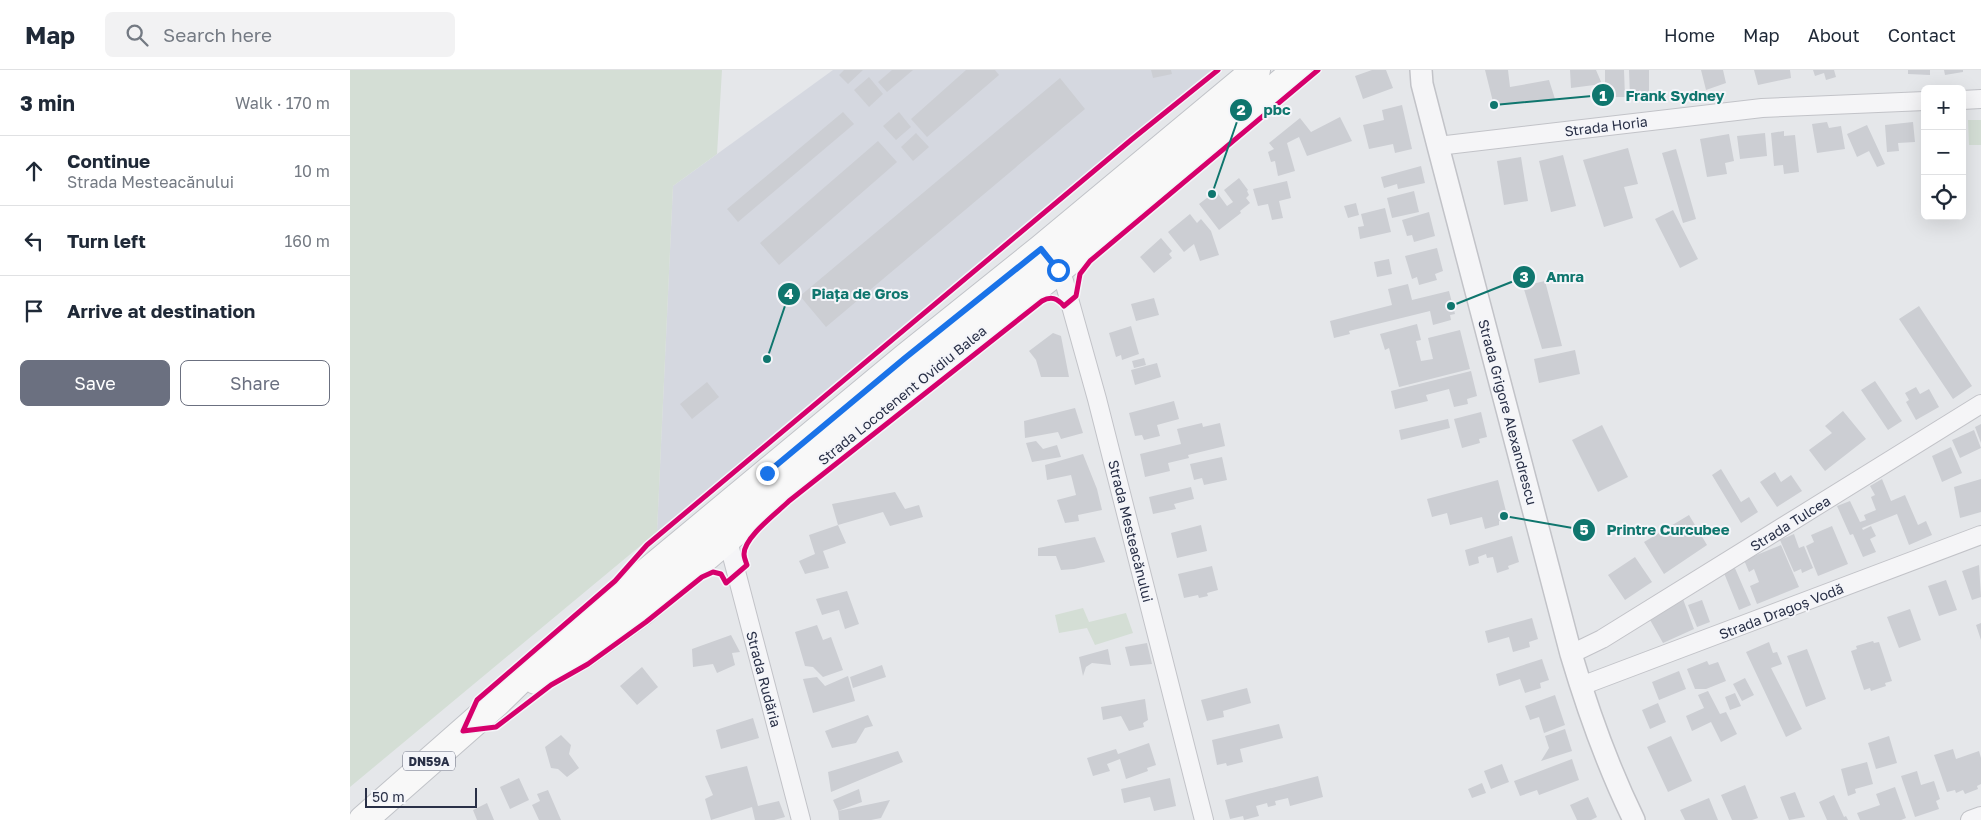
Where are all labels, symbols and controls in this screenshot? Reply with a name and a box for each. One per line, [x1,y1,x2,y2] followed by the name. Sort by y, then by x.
[105,12,455,57] search box
[25,20,75,49] text: Map
[123,21,151,49] icon: search
[163,23,272,46] text: Search here
[1664,24,1715,46] text: Home
[1743,24,1780,46] text: Map
[1808,24,1860,46] text: About
[1888,24,1956,46] text: Contact
[1590,80,1734,110] callout: Frank Sydney
[1921,85,1966,220] map controls
[1921,85,1966,130] button: +
[1599,86,1607,104] text: 1
[1625,86,1725,104] text: Frank Sydney
[20,90,75,116] text: 3 min
[235,93,330,113] text: Walk · 170 m
[1229,95,1301,125] callout: pbc
[1236,100,1246,118] text: 2
[1263,100,1291,118] text: pbc
[1563,112,1649,140] street label: Strada Horia
[1921,130,1966,175] button: −
[67,149,150,172] text: Continue
[20,157,48,185] icon: ahead
[294,161,330,181] text: 10 m
[67,172,234,192] text: Strada Mesteacănului
[1921,175,1966,220] button: locate
[20,227,48,255] icon: left
[67,229,146,252] text: Turn left
[284,231,330,251] text: 160 m
[1047,259,1070,282] route start
[1511,262,1594,292] callout: Amra
[1519,267,1529,285] text: 3
[1546,267,1584,285] text: Amra
[777,279,919,309] callout: Piața de Gros
[784,284,794,302] text: 4
[811,284,909,302] text: Piața de Gros
[20,297,48,325] icon: arrive
[67,299,255,322] text: Arrive at destination
[1475,317,1541,507] street label: Strada Grigore Alexandrescu
[814,322,990,468] street label: Strada Locotenent Ovidiu Balea
[20,360,170,406] button: Save
[180,360,330,406] button: Share
[1105,458,1157,604] street label: Strada Mesteacănului
[756,462,779,485] route end
[1747,492,1833,554] street label: Strada Tulcea
[1571,515,1739,545] callout: Printre Curcubee
[1579,520,1589,538] text: 5
[1607,520,1730,538] text: Printre Curcubee
[1716,579,1846,643] street label: Strada Dragoș Vodă
[743,629,785,729] street label: Strada Rudăria
[403,751,455,770] road number: DN59A
[365,785,478,808] scale bar
[372,788,405,805] text: 50 m

